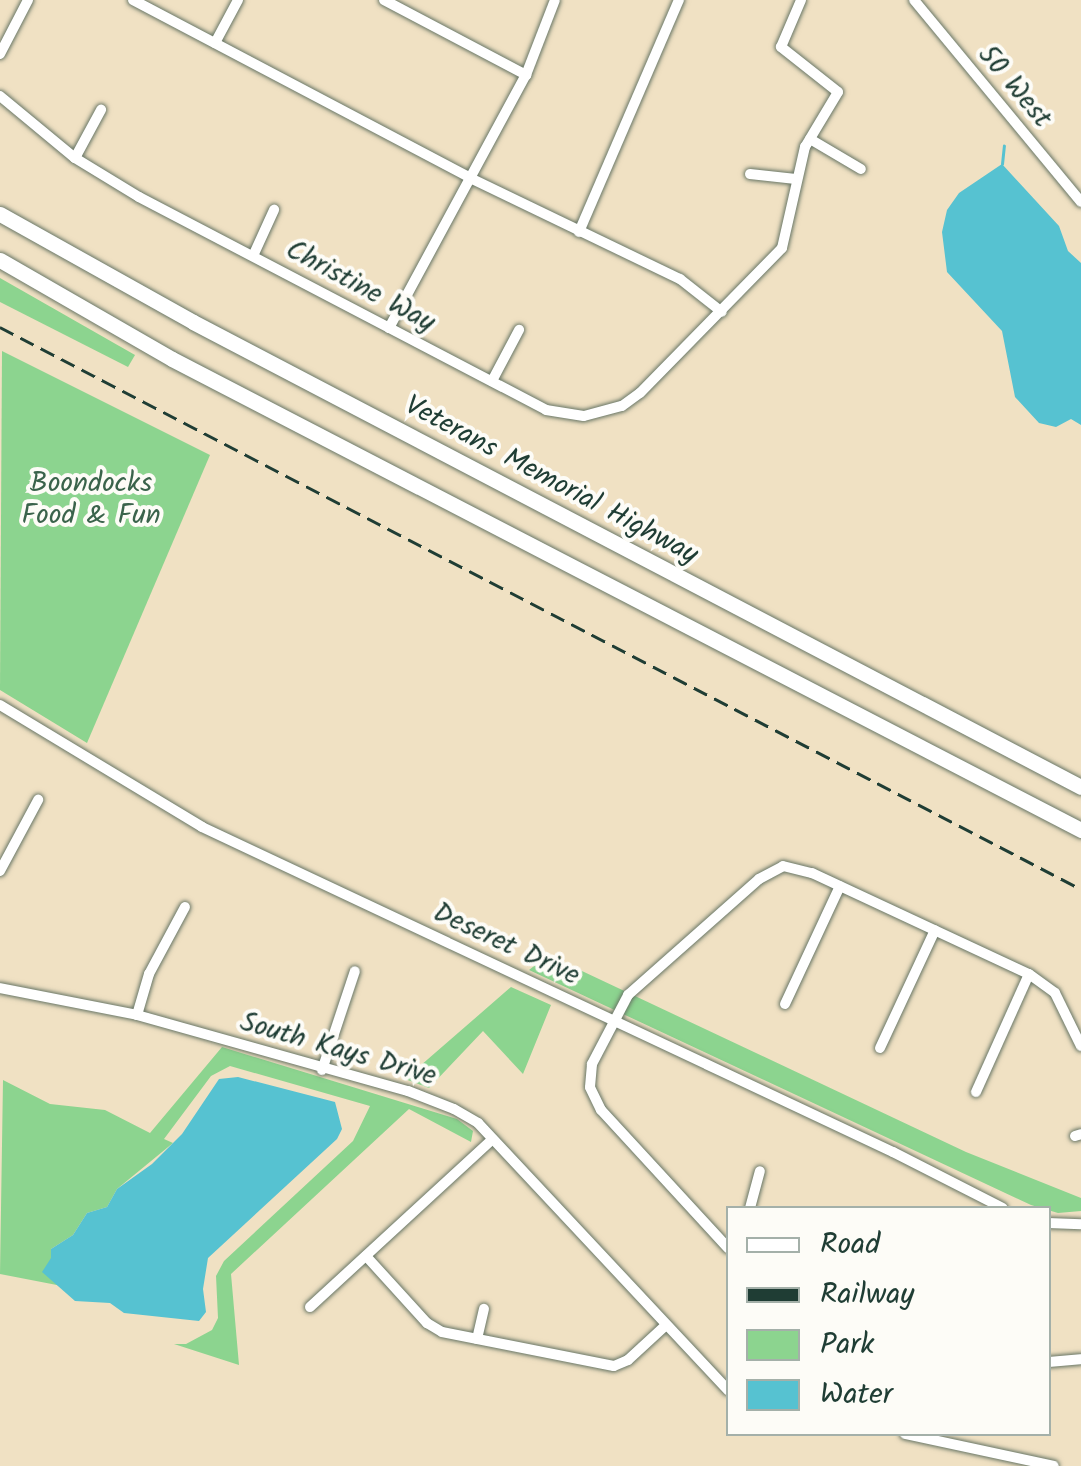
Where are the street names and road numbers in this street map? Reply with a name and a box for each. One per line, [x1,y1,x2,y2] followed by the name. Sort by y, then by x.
[970,39,1058,135] street label: 50 West
[280,234,440,340] street label: Christine Way
[399,389,703,573] street label: Veterans Memorial Highway
[428,896,584,994] street label: Deseret Drive
[236,1006,440,1094] street label: South Kays Drive

